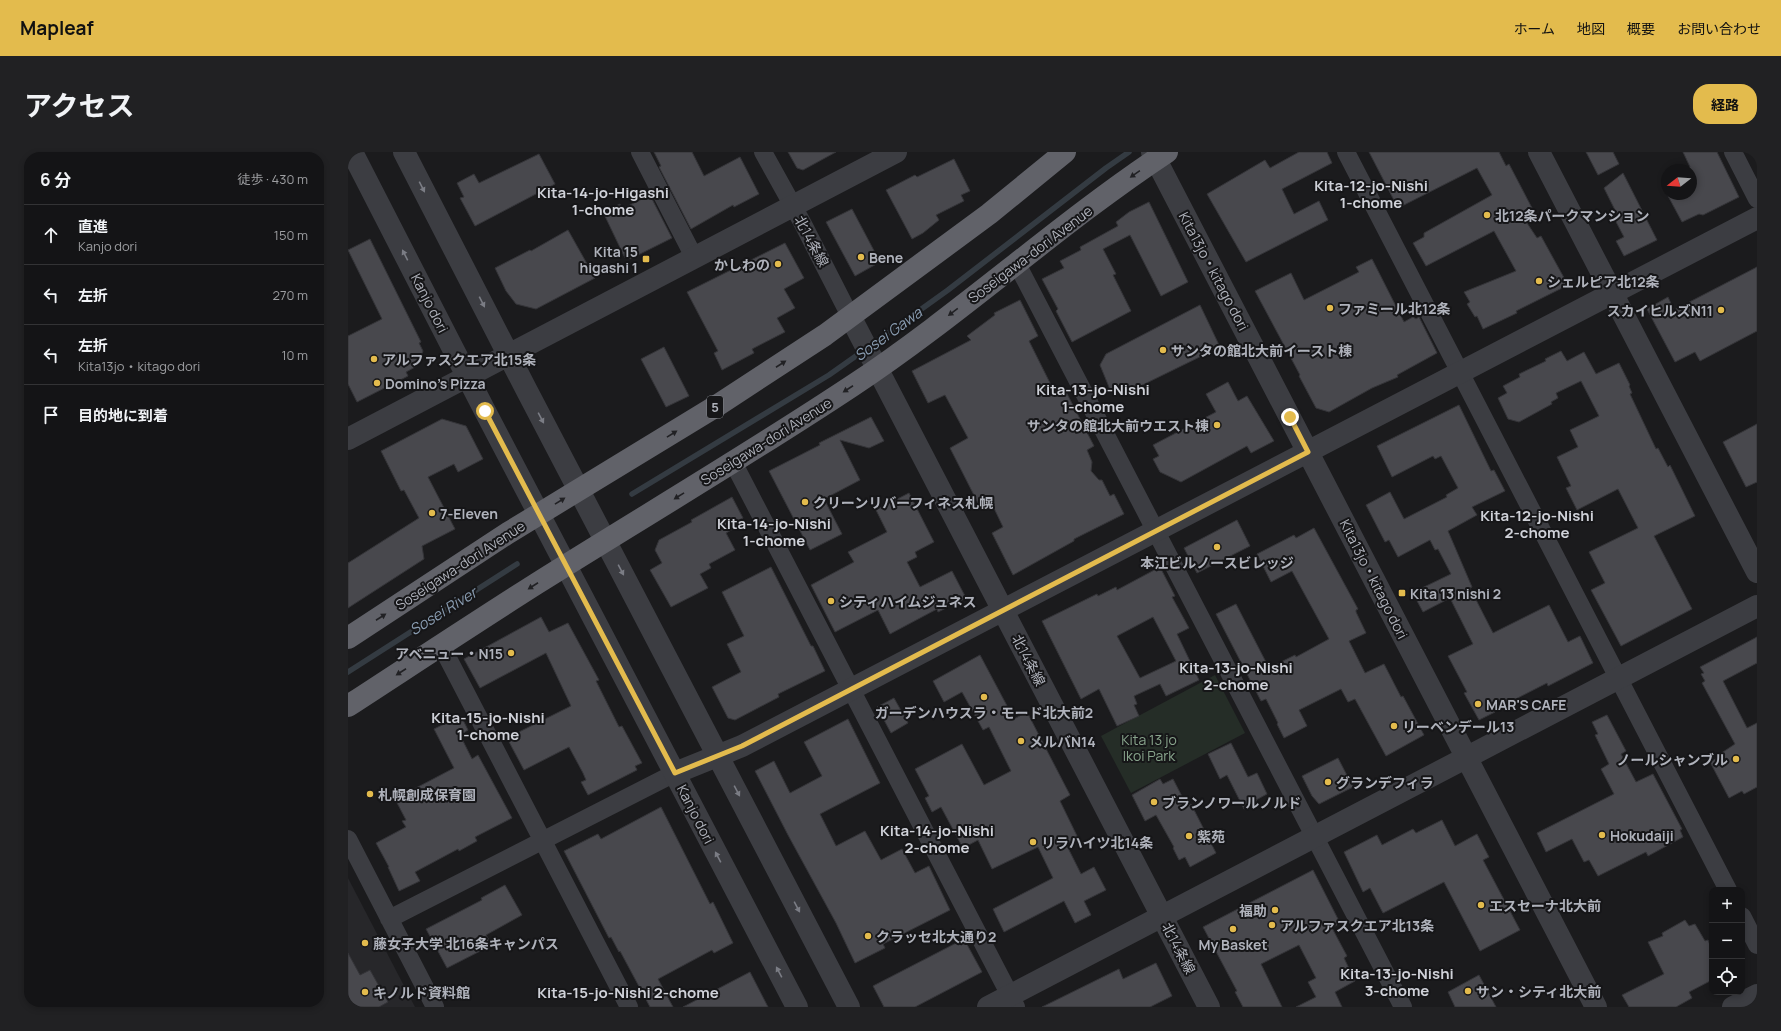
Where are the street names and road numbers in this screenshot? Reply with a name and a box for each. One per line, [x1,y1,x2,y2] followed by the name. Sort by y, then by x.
[964,201,1096,307] street label: Soseigawa-dori Avenue
[1175,208,1253,334] street label: Kita13jo・kitago dori
[791,212,833,270] street label: 北14条線
[407,270,453,336] street label: Kanjo dori
[697,393,835,489] street label: Soseigawa-dori Avenue
[707,396,723,418] road number: 5
[391,516,529,614] street label: Soseigawa-dori Avenue
[1336,516,1412,642] street label: Kita13jo・kitago dori
[1008,631,1050,689] street label: 北14条線
[673,781,719,847] street label: Kanjo dori
[1158,919,1200,977] street label: 北14条線

